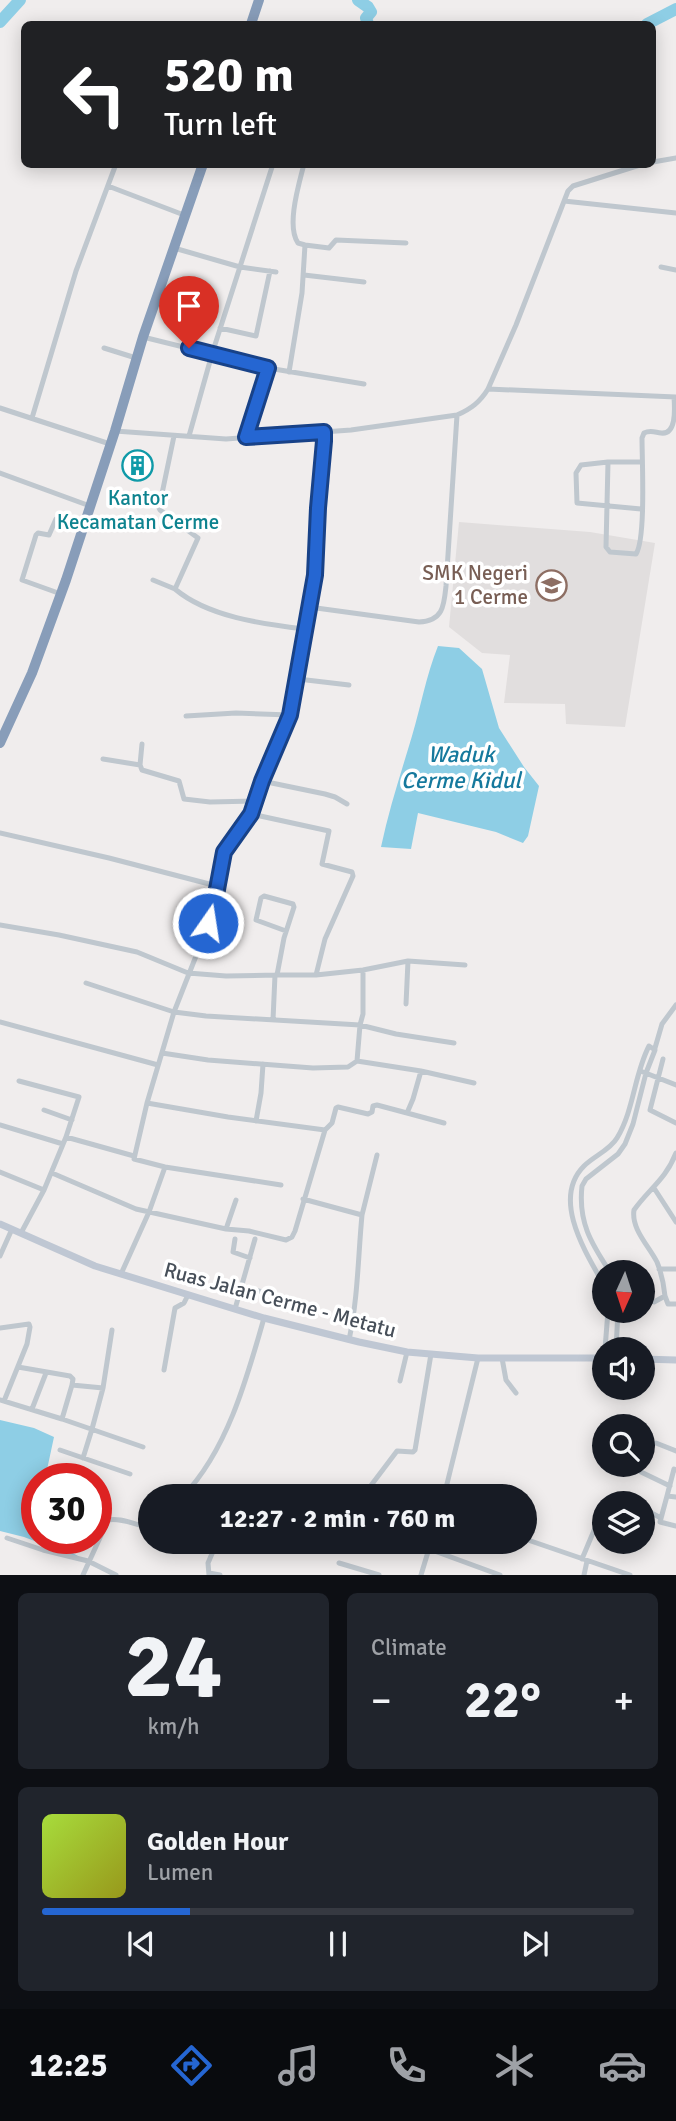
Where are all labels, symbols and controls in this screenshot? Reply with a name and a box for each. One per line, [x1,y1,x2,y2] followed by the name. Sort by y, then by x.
[164,45,294,105] text: 520 m
[49,49,140,140] icon: left
[164,105,277,144] text: Turn left
[159,276,219,348] pin
[170,287,208,325] icon: arrive
[121,449,155,483] building icon: Kantor Kecamatan Cerme
[57,485,219,535] place label: Kantor Kecamatan Cerme
[422,560,528,610] place label: SMK Negeri 1 Cerme
[534,568,568,602] school or university icon: SMK Negeri 1 Cerme
[401,740,523,795] water label: Waduk Cerme Kidul
[171,886,245,960] position arrow
[161,1256,399,1344] street label: Ruas Jalan Cerme - Metatu
[592,1260,654,1323] north arrow
[592,1260,655,1554] map controls
[592,1337,655,1400] button: sound
[592,1414,655,1477] button: search
[21,1463,112,1554] speed limit sign: 30
[592,1491,655,1554] button: layers
[220,1503,455,1535] text: 12:27 · 2 min · 760 m
[124,1610,223,1723] text: 24
[371,1633,447,1662] text: Climate
[464,1668,541,1732] text: 22°
[371,1677,392,1724] text: −
[613,1677,634,1724] text: +
[147,1712,200,1741] text: km/h
[147,1826,288,1858] text: Golden Hour
[147,1858,213,1887] text: Lumen
[122,1925,160,1963] icon: previous
[319,1925,357,1963] icon: pause
[516,1925,554,1963] icon: next
[167,2041,216,2090] icon: directions
[274,2041,323,2090] icon: music
[382,2041,431,2090] icon: phone
[490,2041,539,2090] icon: climate
[598,2041,647,2090] icon: car
[29,2046,108,2085] text: 12:25

